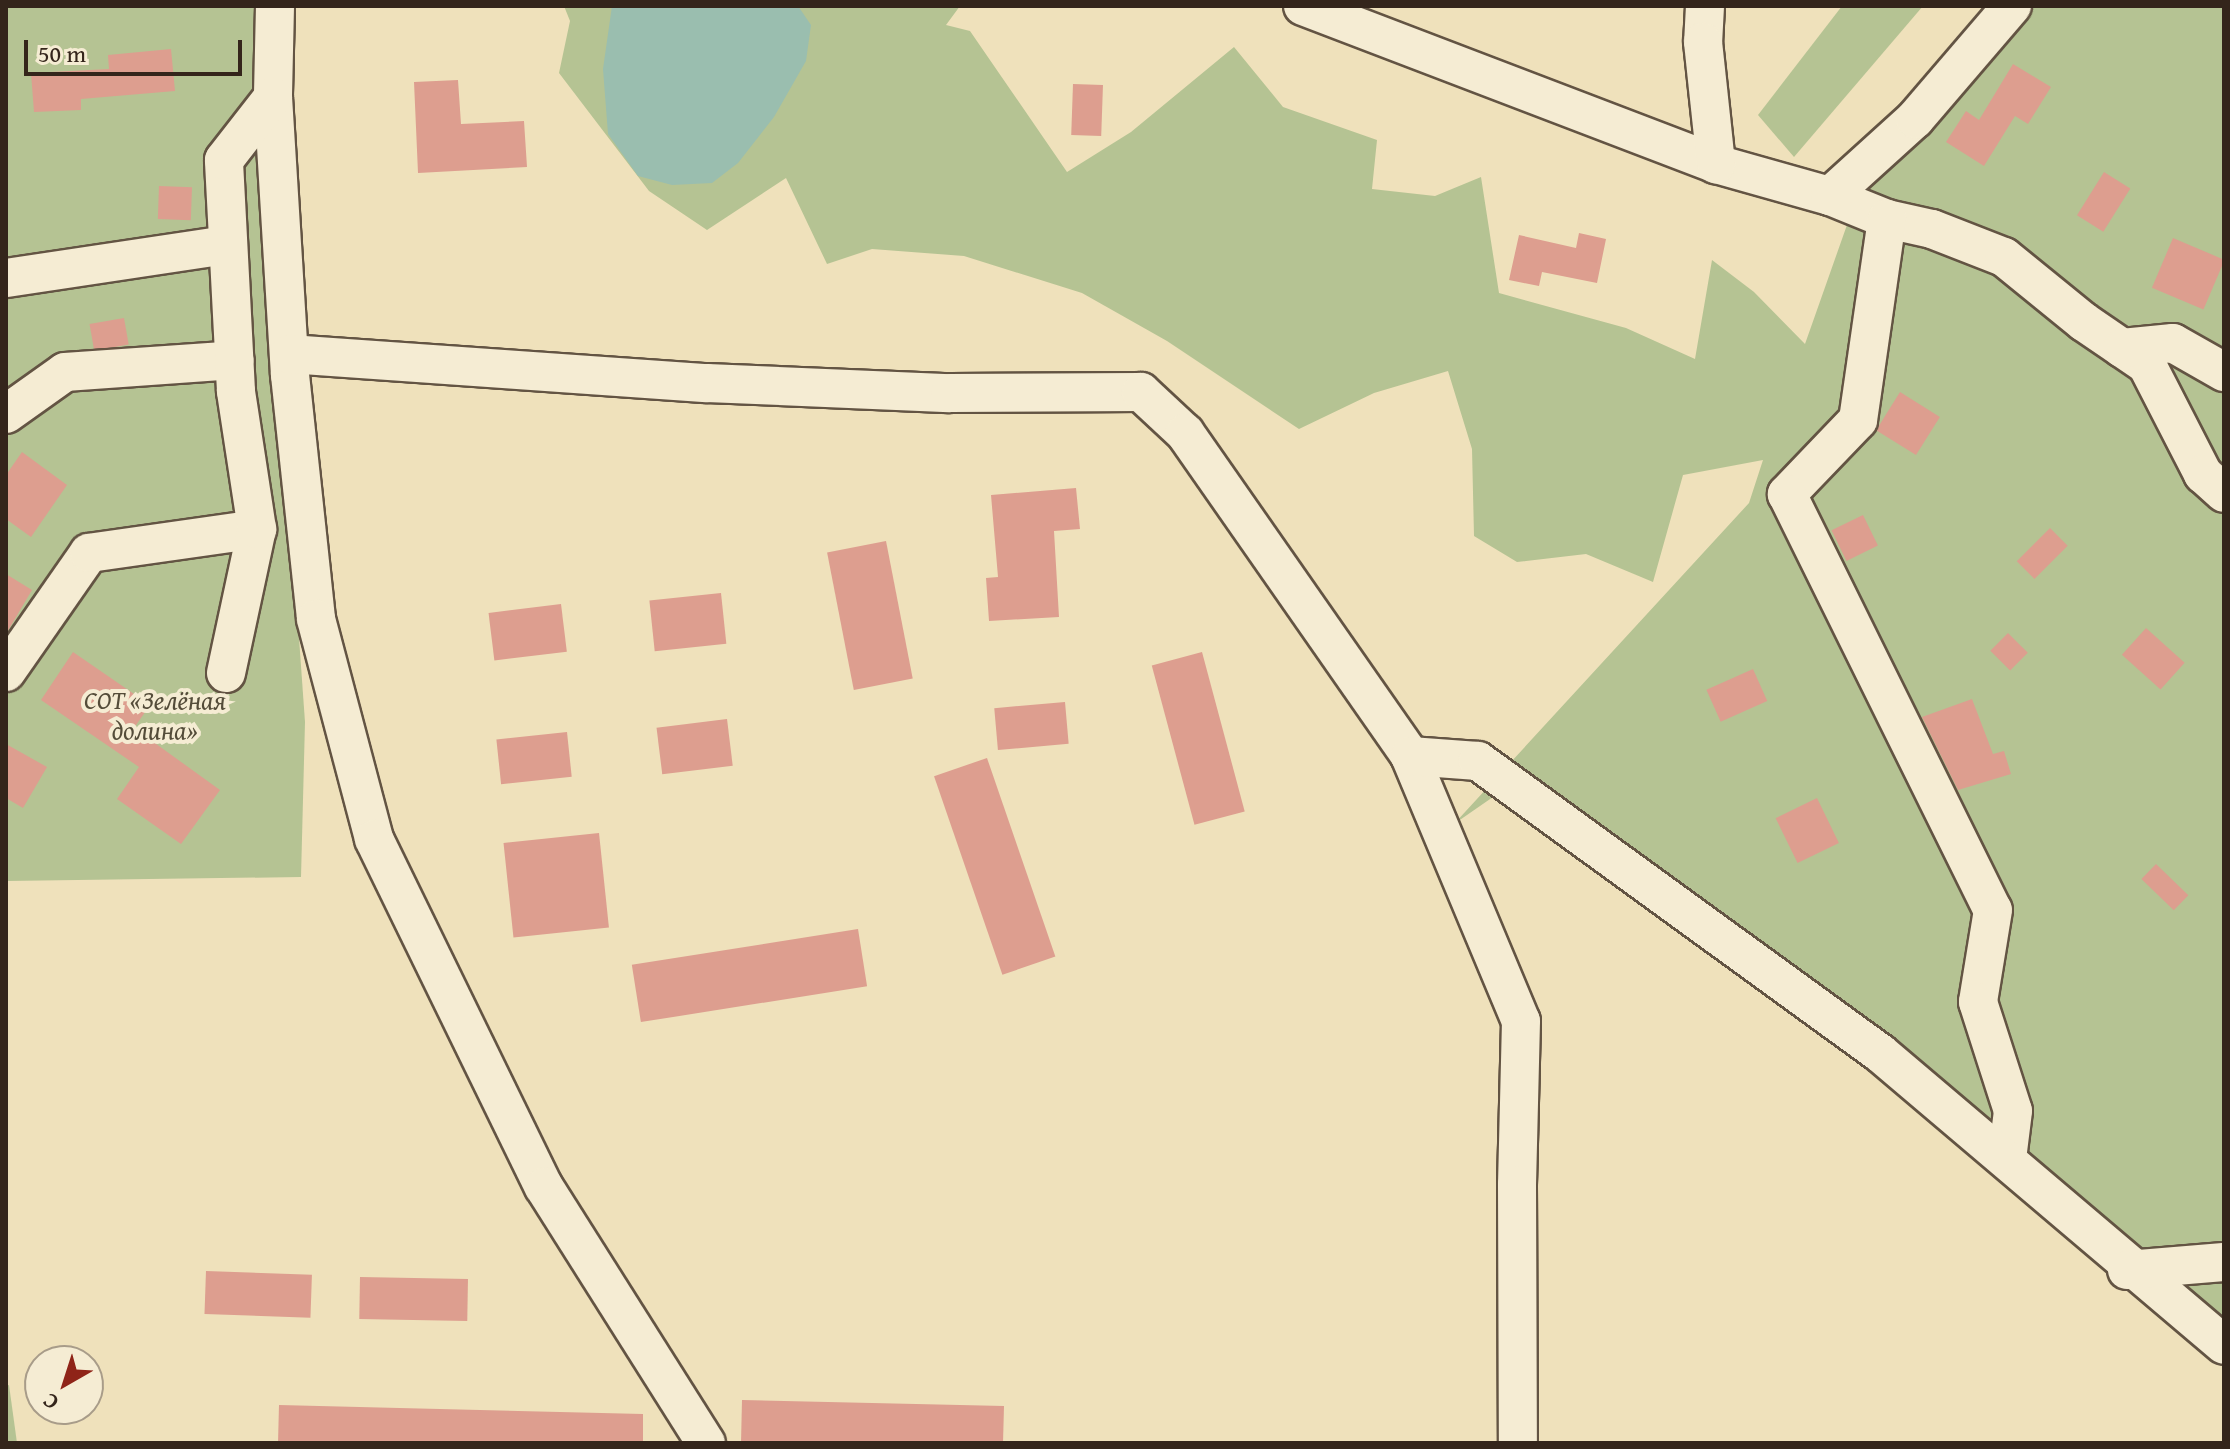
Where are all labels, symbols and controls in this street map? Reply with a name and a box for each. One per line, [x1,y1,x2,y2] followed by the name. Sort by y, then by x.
[28,24,246,74] scale bar
[38,36,86,71] text: 50 m
[84,684,226,746] park label: СОТ «Зелёная долина»
[24,1345,104,1425] north arrow
[35,1386,65,1418] text: С

